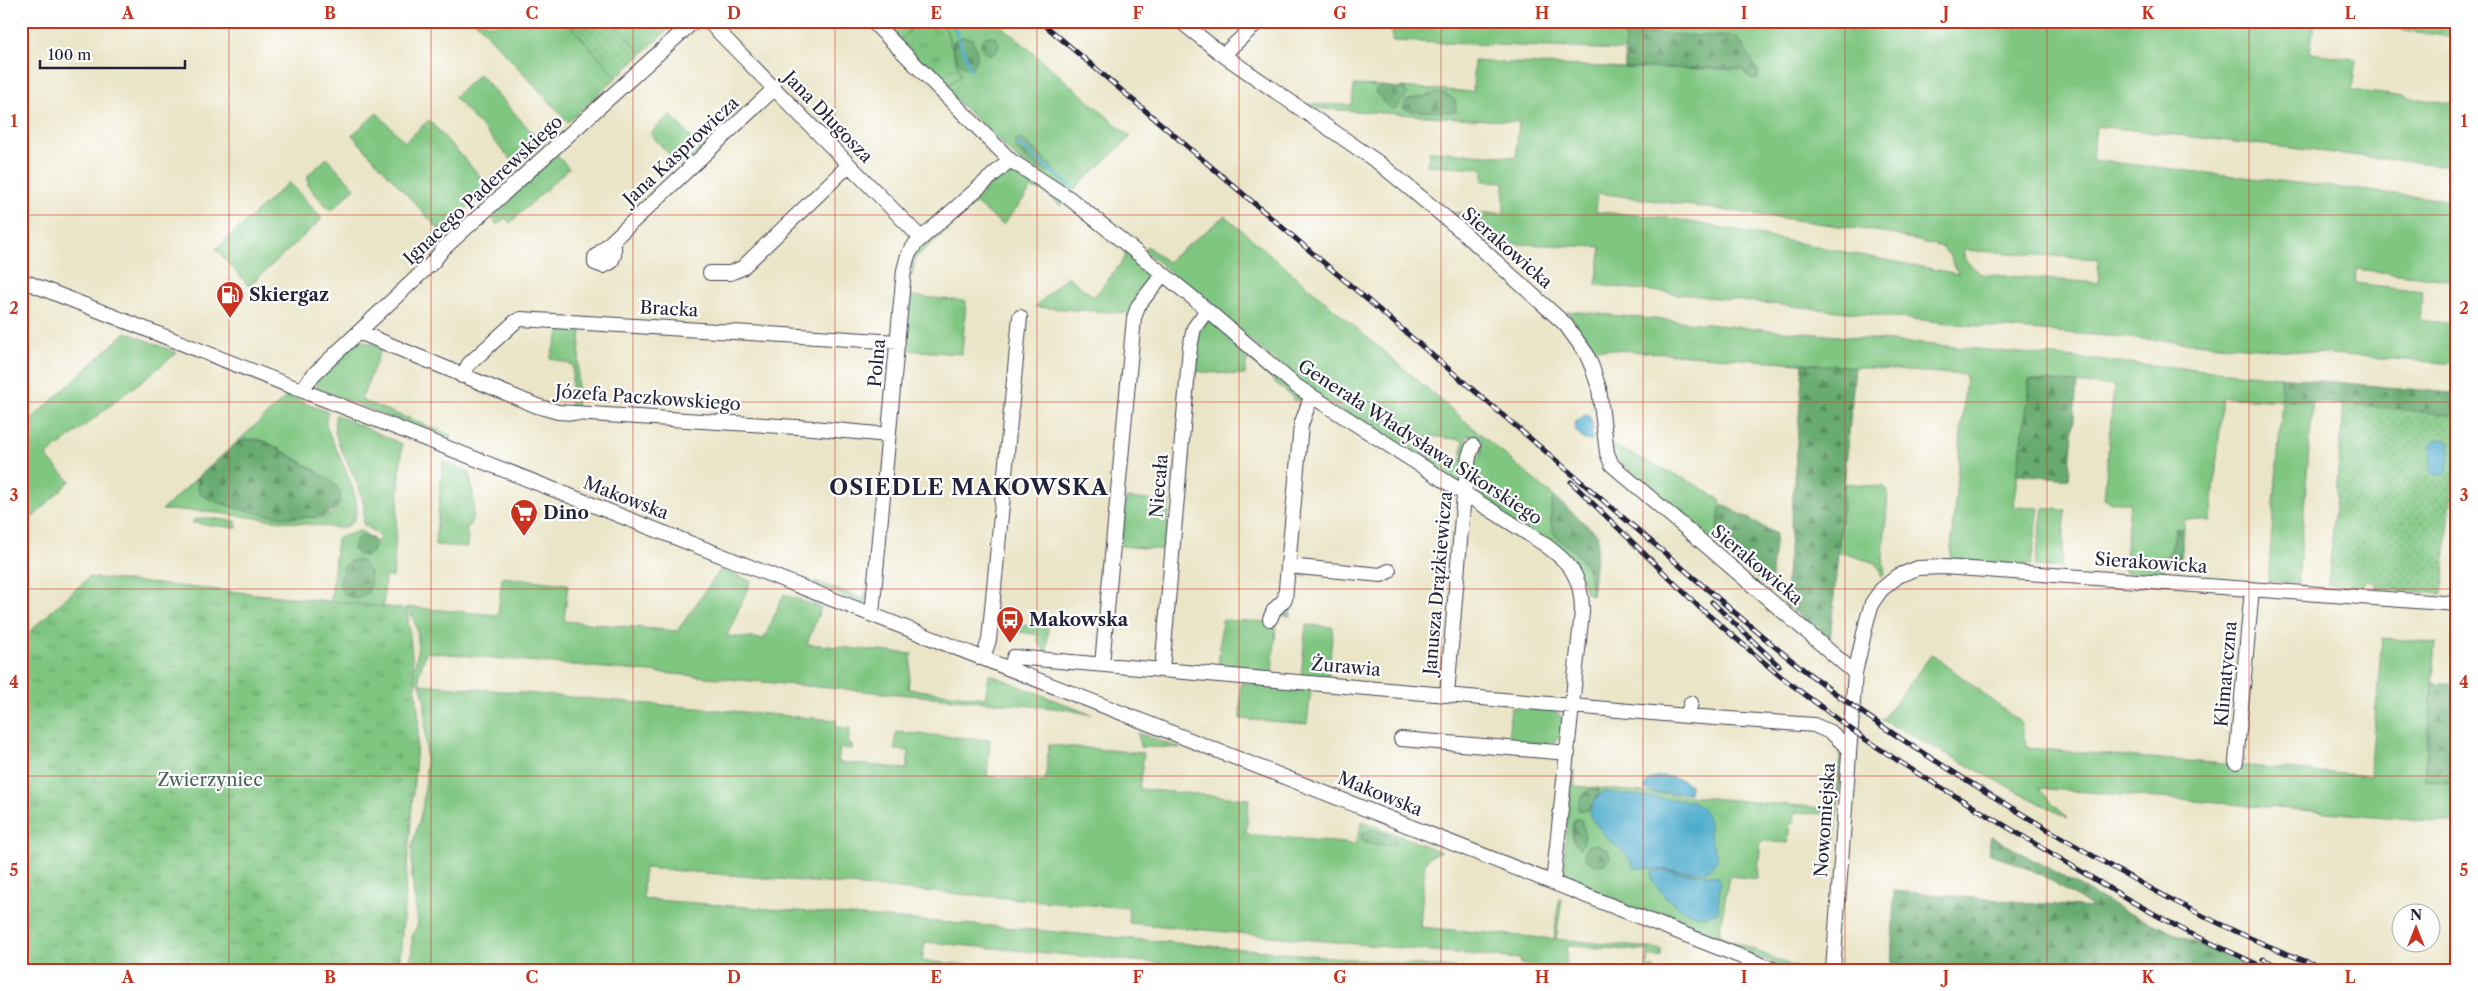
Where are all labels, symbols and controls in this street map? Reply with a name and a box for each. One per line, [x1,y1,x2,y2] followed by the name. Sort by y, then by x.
[121,3,135,23] text: A
[324,3,336,23] text: B
[526,3,538,23] text: C
[727,3,741,23] text: D
[930,3,942,23] text: E
[1133,3,1144,23] text: F
[1333,3,1347,23] text: G
[1535,3,1549,23] text: H
[1741,3,1748,23] text: I
[1940,3,1949,23] text: J
[2142,3,2156,23] text: K
[2344,3,2356,23] text: L
[40,38,185,70] scale bar
[48,45,91,64] text: 100 m
[777,64,878,168] street label: Jana Długosza
[616,92,744,212] street label: Jana Kasprowicza
[399,110,567,270] street label: Ignacego Paderewskiego
[10,111,18,131] text: 1
[2460,111,2468,131] text: 1
[1457,203,1557,294] street label: Sierakowicka
[215,280,245,319] fuel station icon: Skiergaz
[249,284,329,306] place label: Skiergaz
[639,296,699,322] street label: Bracka
[9,298,19,318] text: 2
[2459,298,2469,318] text: 2
[864,337,890,388] street label: Polna
[1294,355,1546,529] street label: Generała Władysława Sikorskiego
[552,380,742,415] street label: Józefa Paczkowskiego
[1145,453,1173,519] street label: Niecała
[580,472,672,525] street label: Makowska
[829,474,1109,501] district label: OSIEDLE MAKOWSKA
[9,485,19,505] text: 3
[2459,485,2469,505] text: 3
[1419,490,1457,679] street label: Janusza Drążkiewicza
[509,498,539,537] supermarket icon: Dino
[543,502,589,524] place label: Dino
[1707,520,1808,610] street label: Sierakowicka
[2094,548,2209,578] street label: Sierakowicka
[995,605,1025,644] bus stop icon: Makowska
[1029,609,1129,631] place label: Makowska
[2210,620,2242,728] street label: Klimatyczna
[1310,652,1382,681] street label: Żurawia
[9,672,19,692] text: 4
[2459,672,2469,692] text: 4
[1810,761,1840,878] street label: Nowomiejska
[1334,767,1426,821] street label: Makowska
[157,769,263,791] park label: Zwierzyniec
[10,860,19,880] text: 5
[2460,860,2469,880] text: 5
[2390,904,2440,954] north arrow
[2410,906,2422,924] text: N
[121,967,135,987] text: A
[324,967,336,987] text: B
[526,967,538,987] text: C
[727,967,741,987] text: D
[930,967,942,987] text: E
[1133,967,1144,987] text: F
[1333,967,1347,987] text: G
[1535,967,1549,987] text: H
[1741,967,1748,987] text: I
[1940,967,1949,987] text: J
[2142,967,2156,987] text: K
[2344,967,2356,987] text: L

